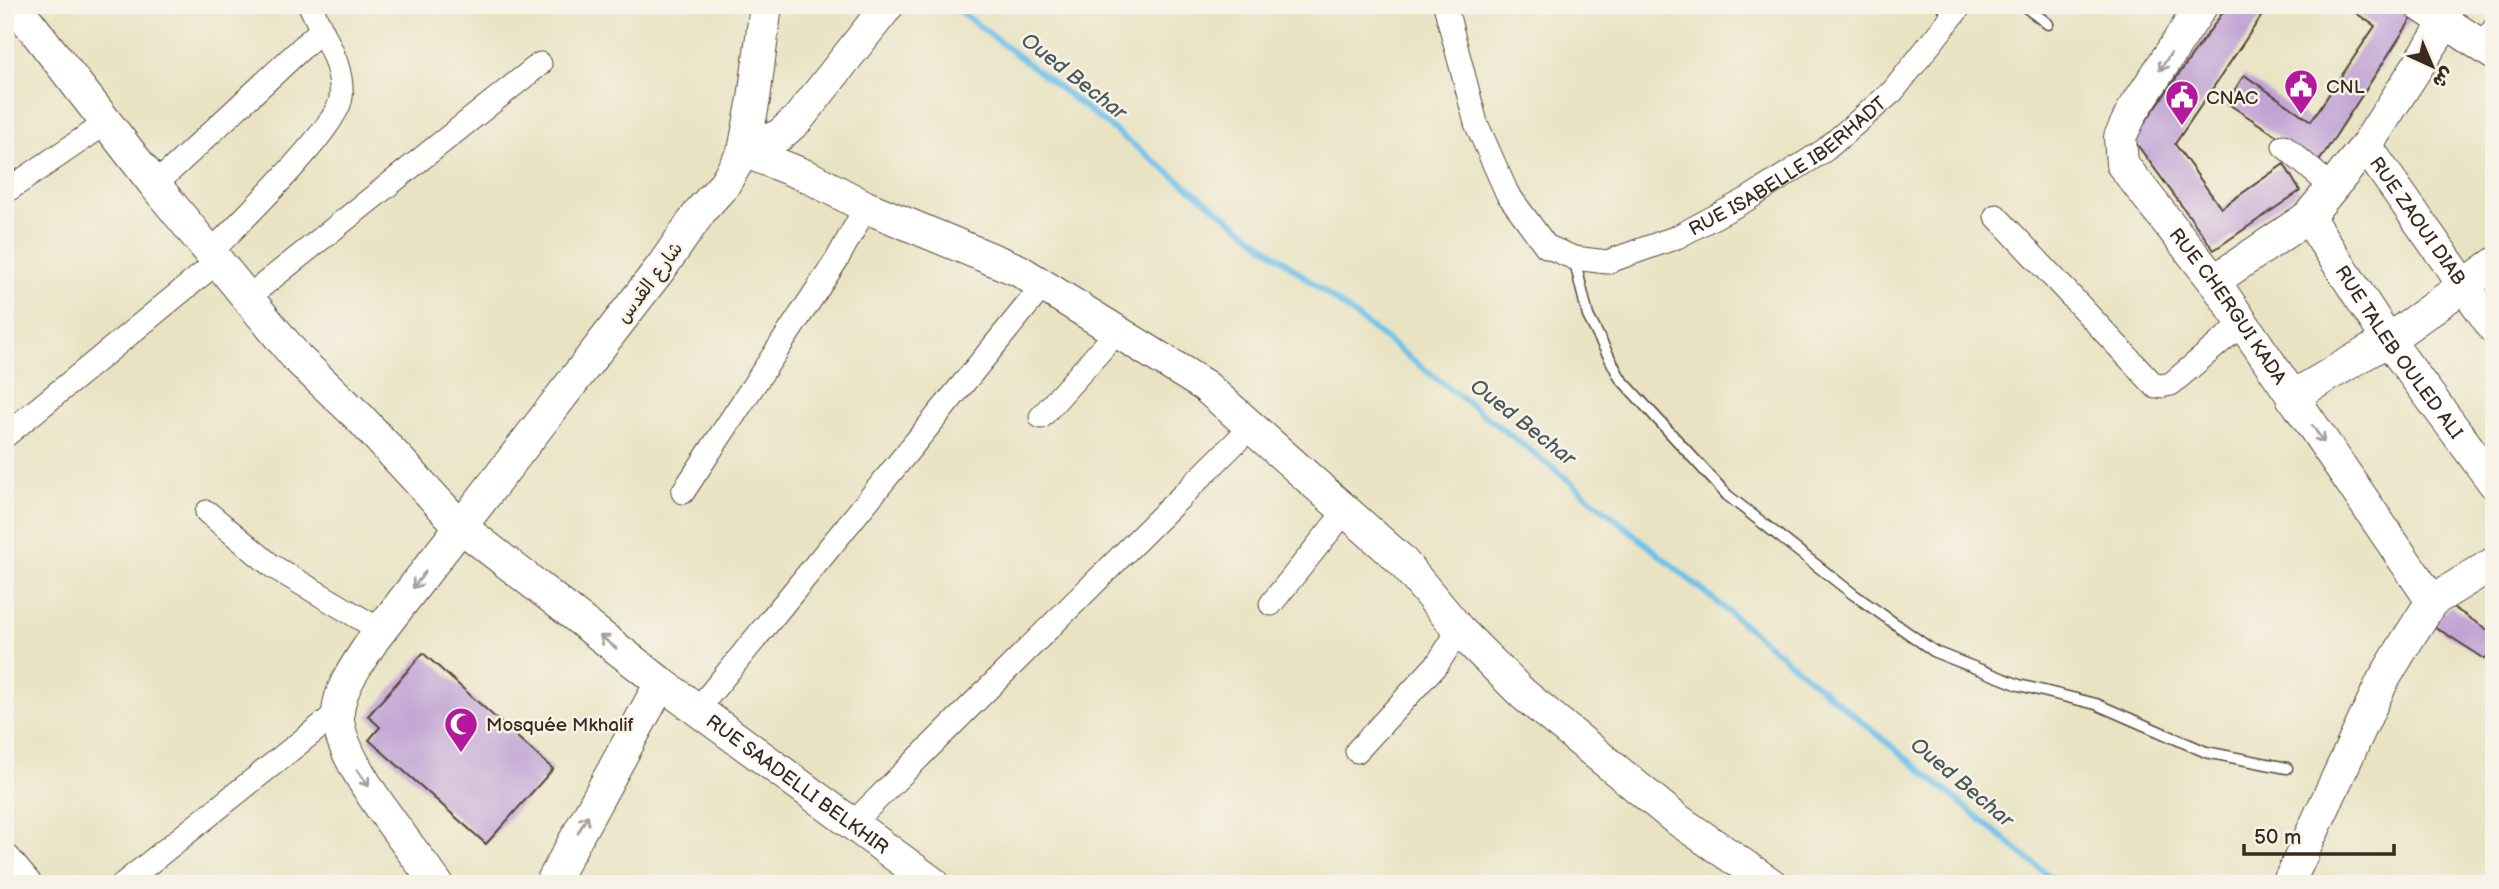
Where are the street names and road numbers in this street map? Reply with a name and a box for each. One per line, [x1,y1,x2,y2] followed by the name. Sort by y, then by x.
[1685,92,1892,242] street label: RUE ISABELLE IBERHADT
[2364,153,2470,290] street label: RUE ZAOUI DIAB
[2164,224,2291,389] street label: RUE CHERGUI KADA
[612,238,689,329] street label: شارع القدس
[2330,262,2467,444] street label: RUE TALEB OULED ALI
[701,710,893,860] street label: RUE SAADELLI BELKHIR

